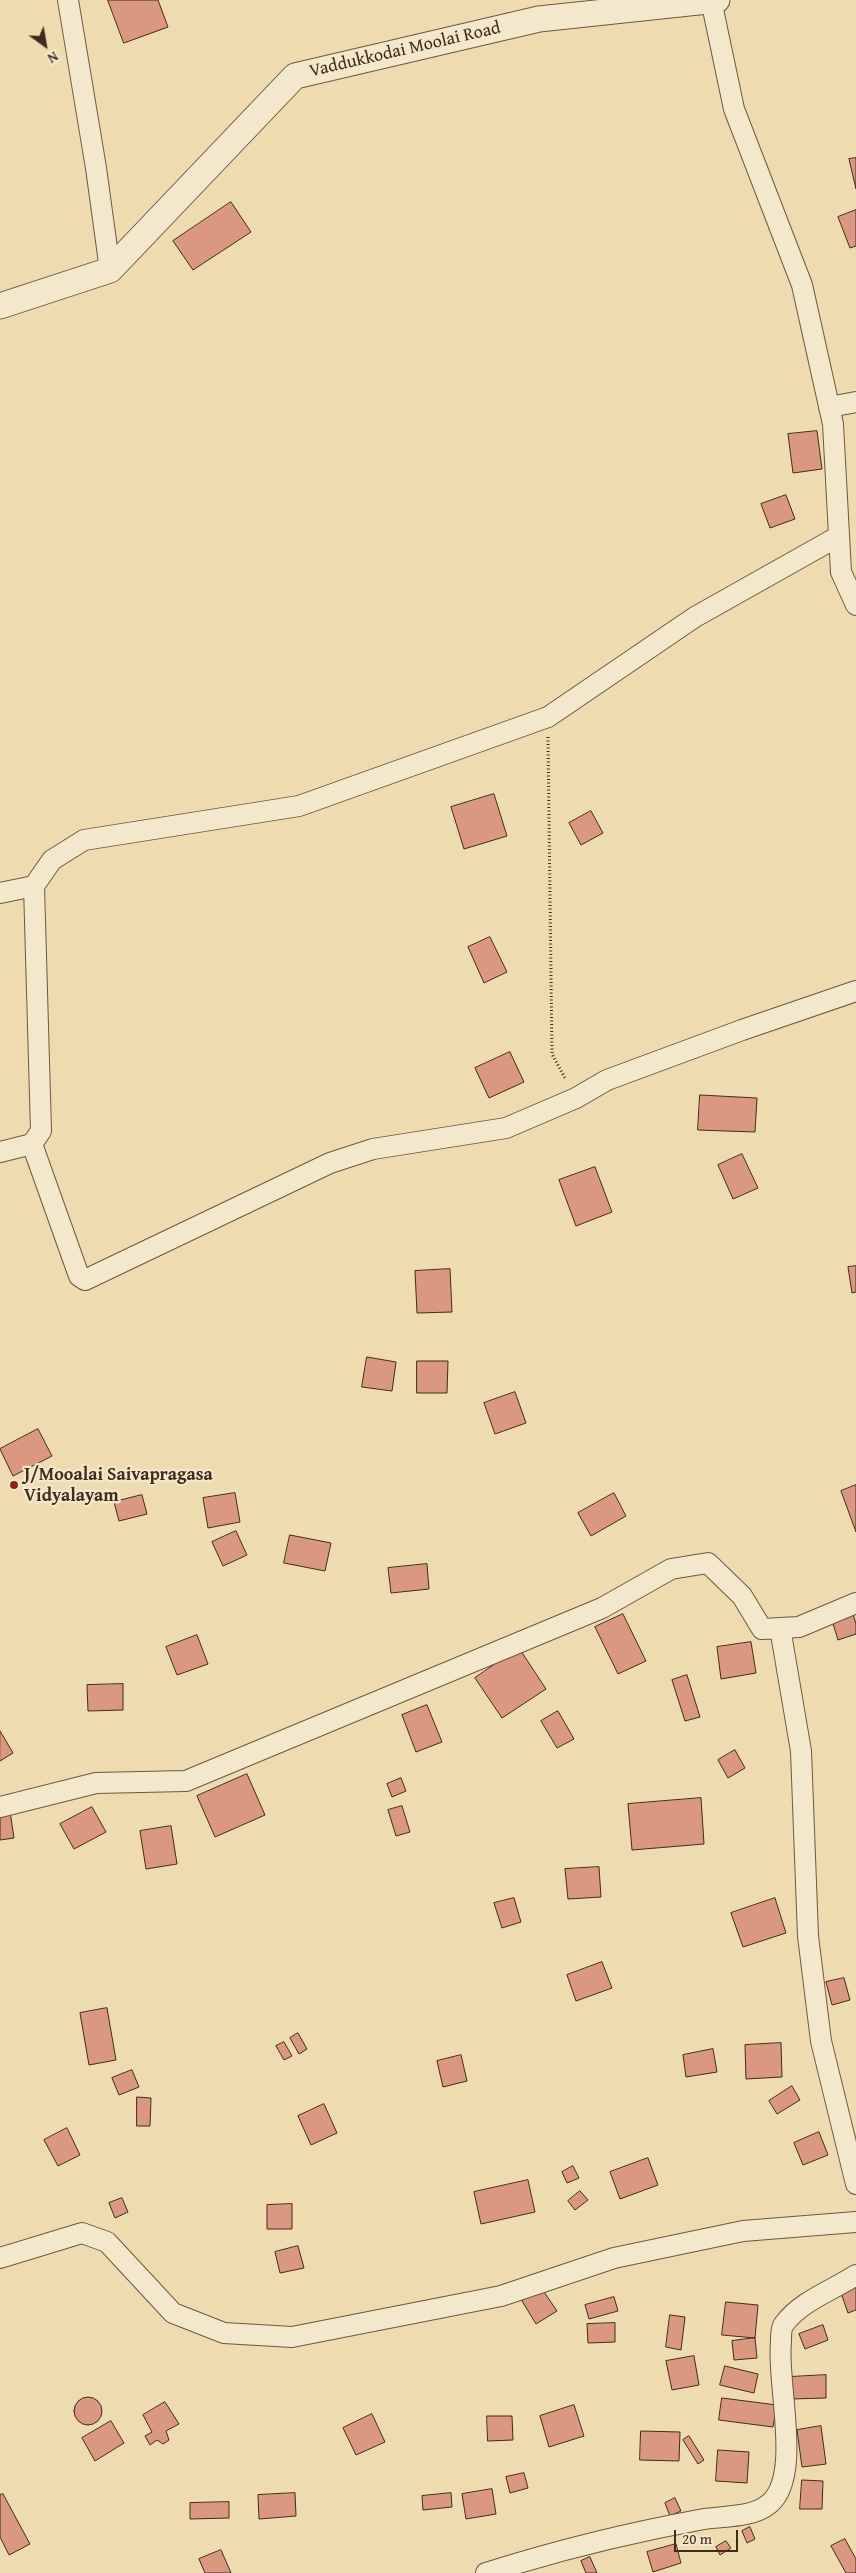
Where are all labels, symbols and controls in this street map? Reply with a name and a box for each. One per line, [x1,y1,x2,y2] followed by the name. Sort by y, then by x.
[307,17,503,83] street label: Vaddukkodai Moolai Road
[20,20,70,70] north arrow
[44,47,62,69] text: N
[24,1464,213,1506] place label: J/Mooalai Saivapragasa Vidyalayam
[8,1479,20,1491] marker: J/Mooalai Saivapragasa Vidyalayam
[676,2520,740,2552] scale bar
[682,2528,712,2549] text: 20 m

